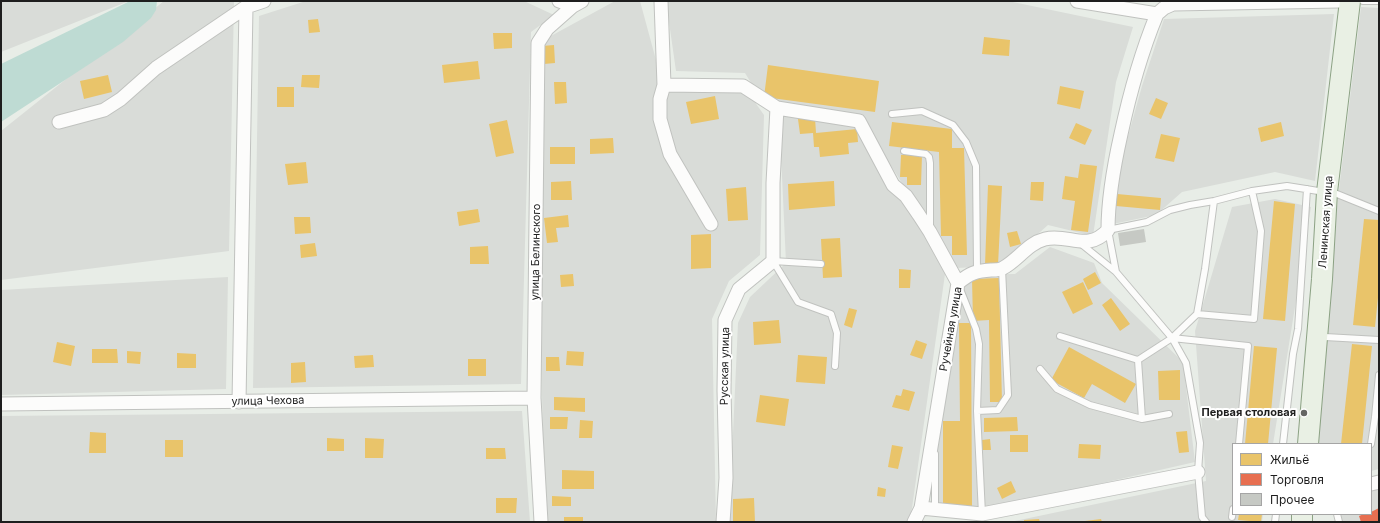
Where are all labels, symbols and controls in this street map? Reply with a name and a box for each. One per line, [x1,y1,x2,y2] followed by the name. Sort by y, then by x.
[1316,175,1336,269] street label: Ленинская улица
[529,203,543,301] street label: улица Белинского
[937,286,965,372] street label: Ручейная улица
[718,327,732,405] street label: Русская улица
[231,394,305,408] street label: улица Чехова
[1202,406,1296,420] place label: Первая столовая
[1299,408,1309,418] marker: Первая столовая
[1232,443,1372,515] legend
[1270,452,1309,467] text: Жильё
[1270,472,1324,487] text: Торговля
[1270,492,1315,507] text: Прочее

